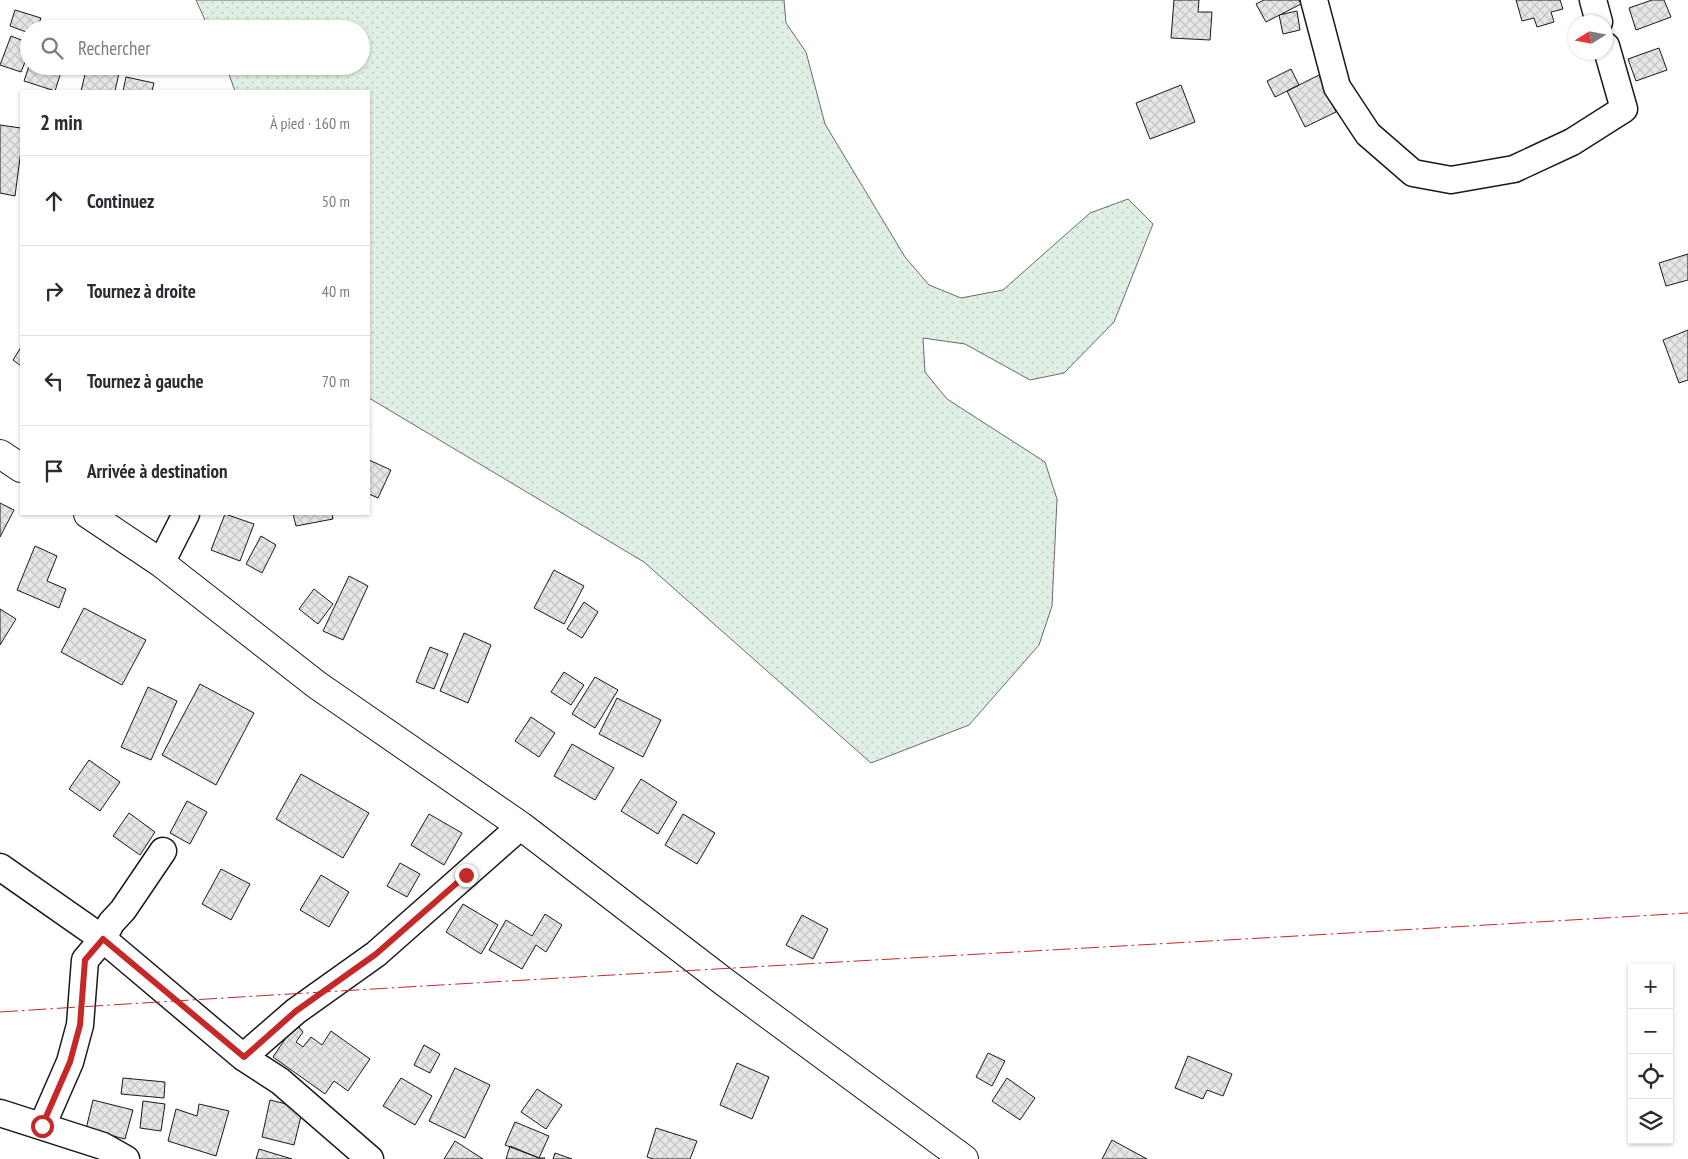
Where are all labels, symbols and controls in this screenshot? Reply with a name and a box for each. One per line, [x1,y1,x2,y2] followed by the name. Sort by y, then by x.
[1568,15,1613,60] north arrow
[20,20,370,75] search box
[38,34,66,62] icon: search
[78,36,150,60] text: Rechercher
[40,109,82,136] text: 2 min
[270,113,350,133] text: À pied · 160 m
[40,187,68,215] icon: ahead
[87,189,154,213] text: Continuez
[322,191,350,211] text: 50 m
[40,277,68,305] icon: right
[87,279,196,303] text: Tournez à droite
[322,281,350,301] text: 40 m
[40,367,68,395] icon: left
[87,369,204,393] text: Tournez à gauche
[322,371,350,391] text: 70 m
[40,457,68,485] icon: arrive
[87,459,228,483] text: Arrivée à destination
[455,864,478,887] route end
[1628,964,1673,1144] map controls
[1628,964,1673,1009] button: +
[1628,1009,1673,1054] button: −
[1628,1054,1673,1099] button: locate
[1628,1099,1673,1144] button: layers
[31,1115,54,1138] route start

